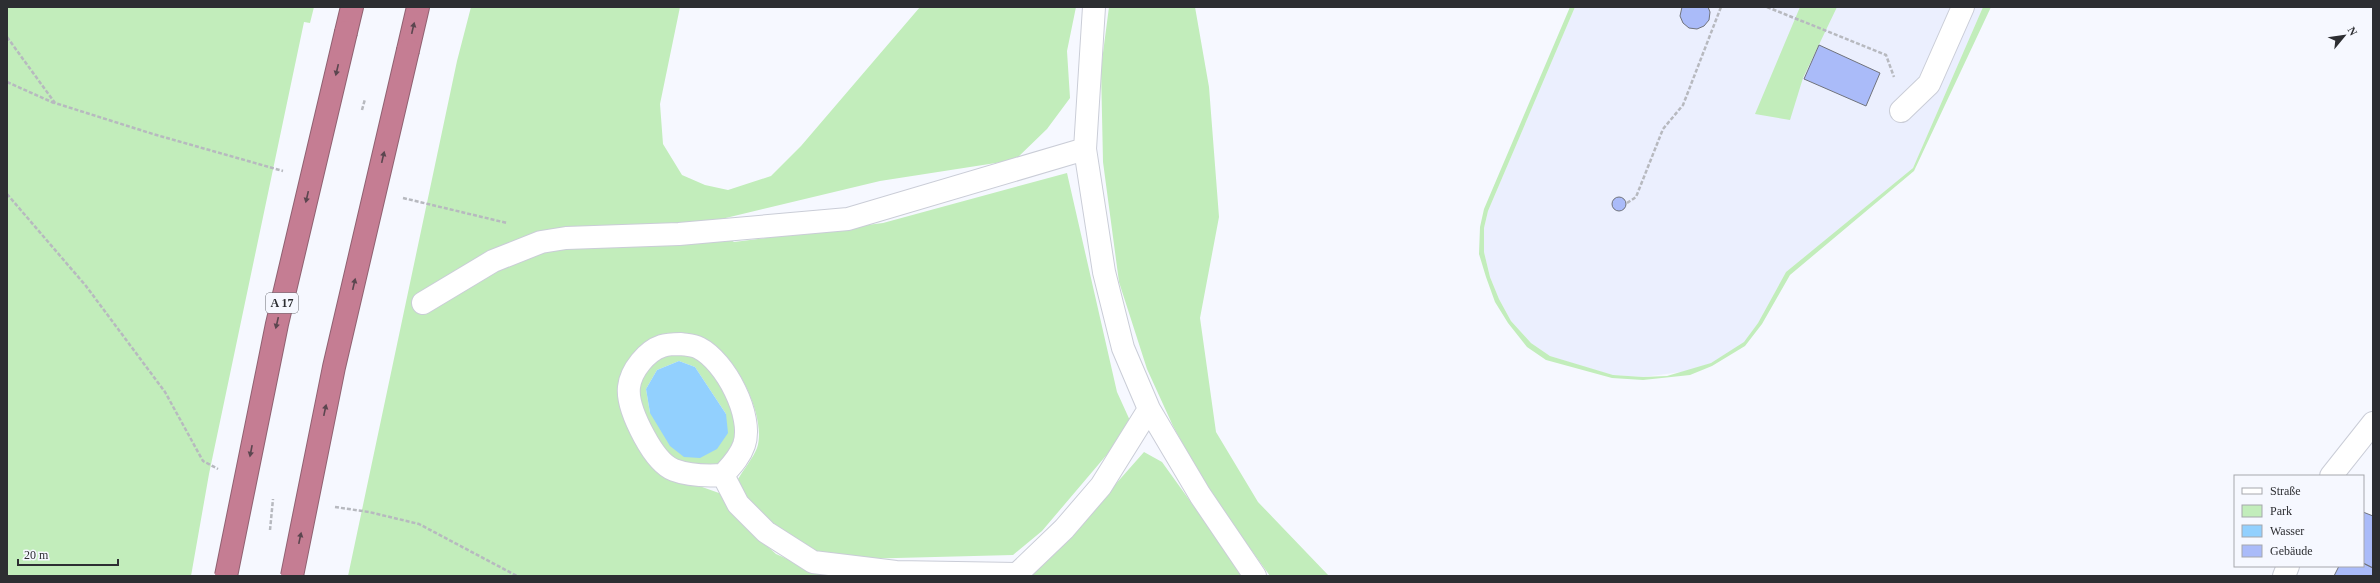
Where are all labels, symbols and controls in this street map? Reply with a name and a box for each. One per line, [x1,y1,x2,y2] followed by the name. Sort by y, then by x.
[2324,16,2364,56] north arrow
[411,22,417,35] one-way arrow
[2346,25,2360,38] text: N
[334,64,340,76] one-way arrow
[381,151,387,163] one-way arrow
[304,190,310,203] one-way arrow
[351,277,357,290] one-way arrow
[266,293,298,313] road number: A 17
[274,317,280,329] one-way arrow
[323,404,329,417] one-way arrow
[248,444,254,457] one-way arrow
[2234,475,2364,567] legend
[2270,484,2301,498] text: Straße
[2270,504,2292,518] text: Park
[2270,524,2304,538] text: Wasser
[297,532,303,544] one-way arrow
[18,541,118,567] scale bar
[2270,544,2313,558] text: Gebäude
[24,548,49,562] text: 20 m

